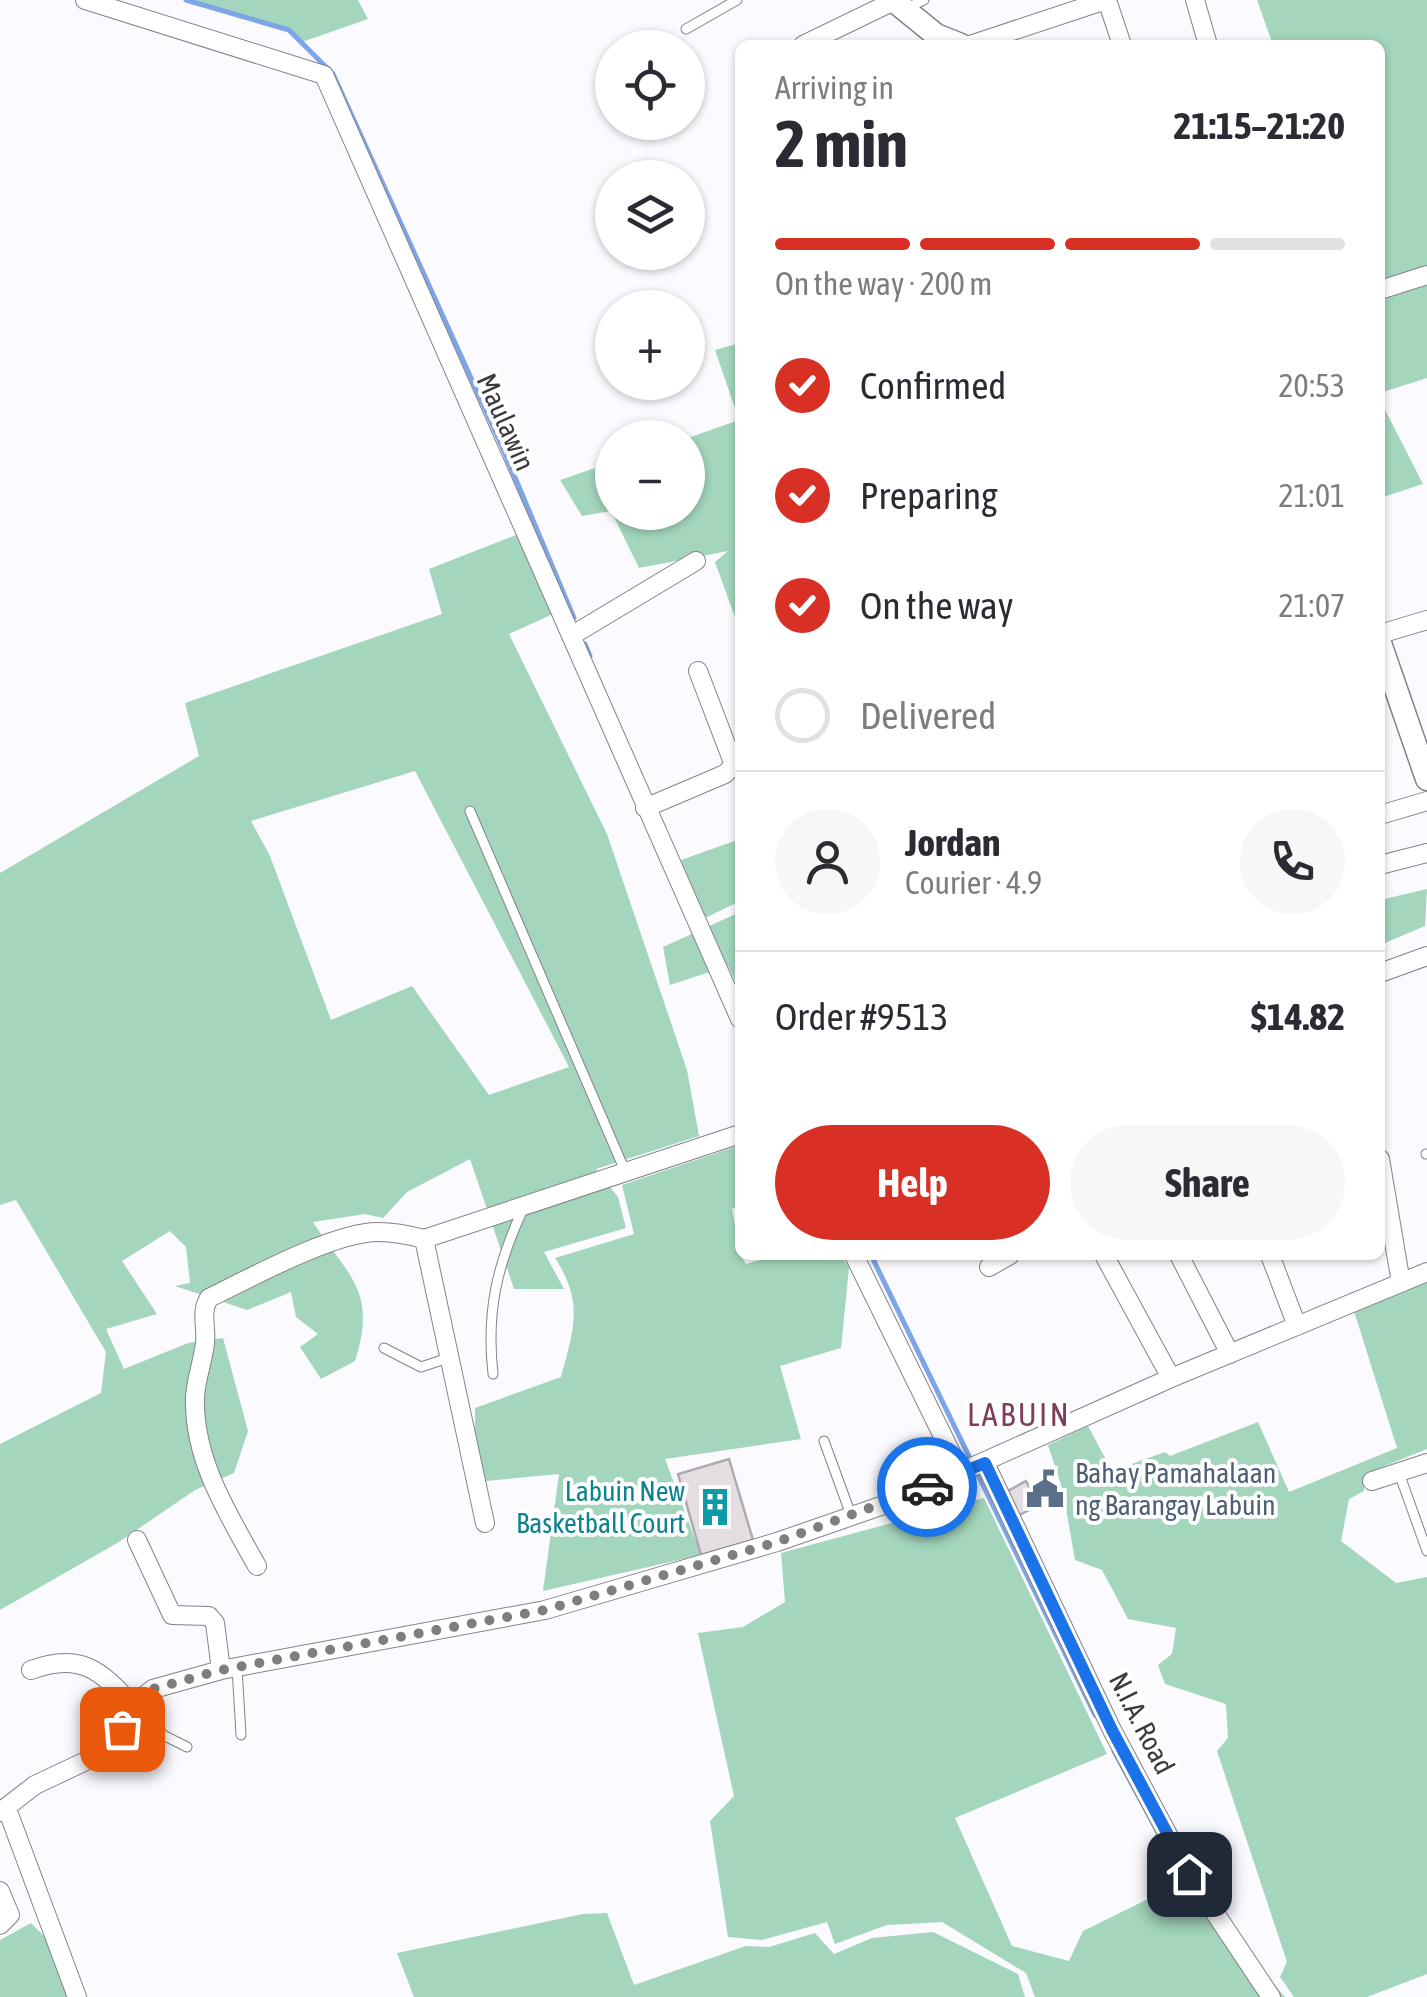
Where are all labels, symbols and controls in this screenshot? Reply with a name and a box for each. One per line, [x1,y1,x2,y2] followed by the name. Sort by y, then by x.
[595,30,705,530] map controls
[595,30,705,140] button: locate
[775,69,894,106] text: Arriving in
[1173,104,1345,147] text: 21:15–21:20
[775,106,908,181] text: 2 min
[595,160,705,270] button: layers
[775,265,992,302] text: On the way · 200 m
[595,290,705,400] button: +
[775,358,830,413] icon: check
[860,364,1006,407] text: Confirmed
[1279,367,1345,404] text: 20:53
[471,369,541,475] street label: Maulawin
[595,420,705,530] button: −
[775,468,830,523] icon: check
[860,474,998,517] text: Preparing
[1279,477,1345,514] text: 21:01
[775,578,830,633] icon: check
[860,584,1013,627] text: On the way
[1279,587,1345,624] text: 21:07
[860,694,996,737] text: Delivered
[775,809,880,914] button: person
[1240,809,1345,914] button: phone
[905,821,1000,864] text: Jordan
[905,864,1042,901] text: Courier · 4.9
[775,995,948,1038] text: Order #9513
[1251,995,1345,1038] text: $14.82
[775,1125,1050,1240] button: Help
[1070,1125,1345,1240] button: Share
[967,1396,1071,1433] district label: LABUIN
[877,1437,977,1537] courier
[1075,1457,1276,1521] place label: Bahay Pamahalaan ng Barangay Labuin
[900,1460,955,1515] icon: car
[1024,1468,1066,1510] public building icon: Bahay Pamahalaan ng Barangay Labuin
[516,1475,685,1539] place label: Labuin New Basketball Court
[694,1486,736,1528] building icon: Labuin New Basketball Court
[1103,1667,1181,1779] street label: N.I.A. Road
[80,1687,165,1772] pin
[95,1702,150,1757] icon: bag
[1147,1832,1232,1917] pin
[1162,1847,1217,1902] icon: home

